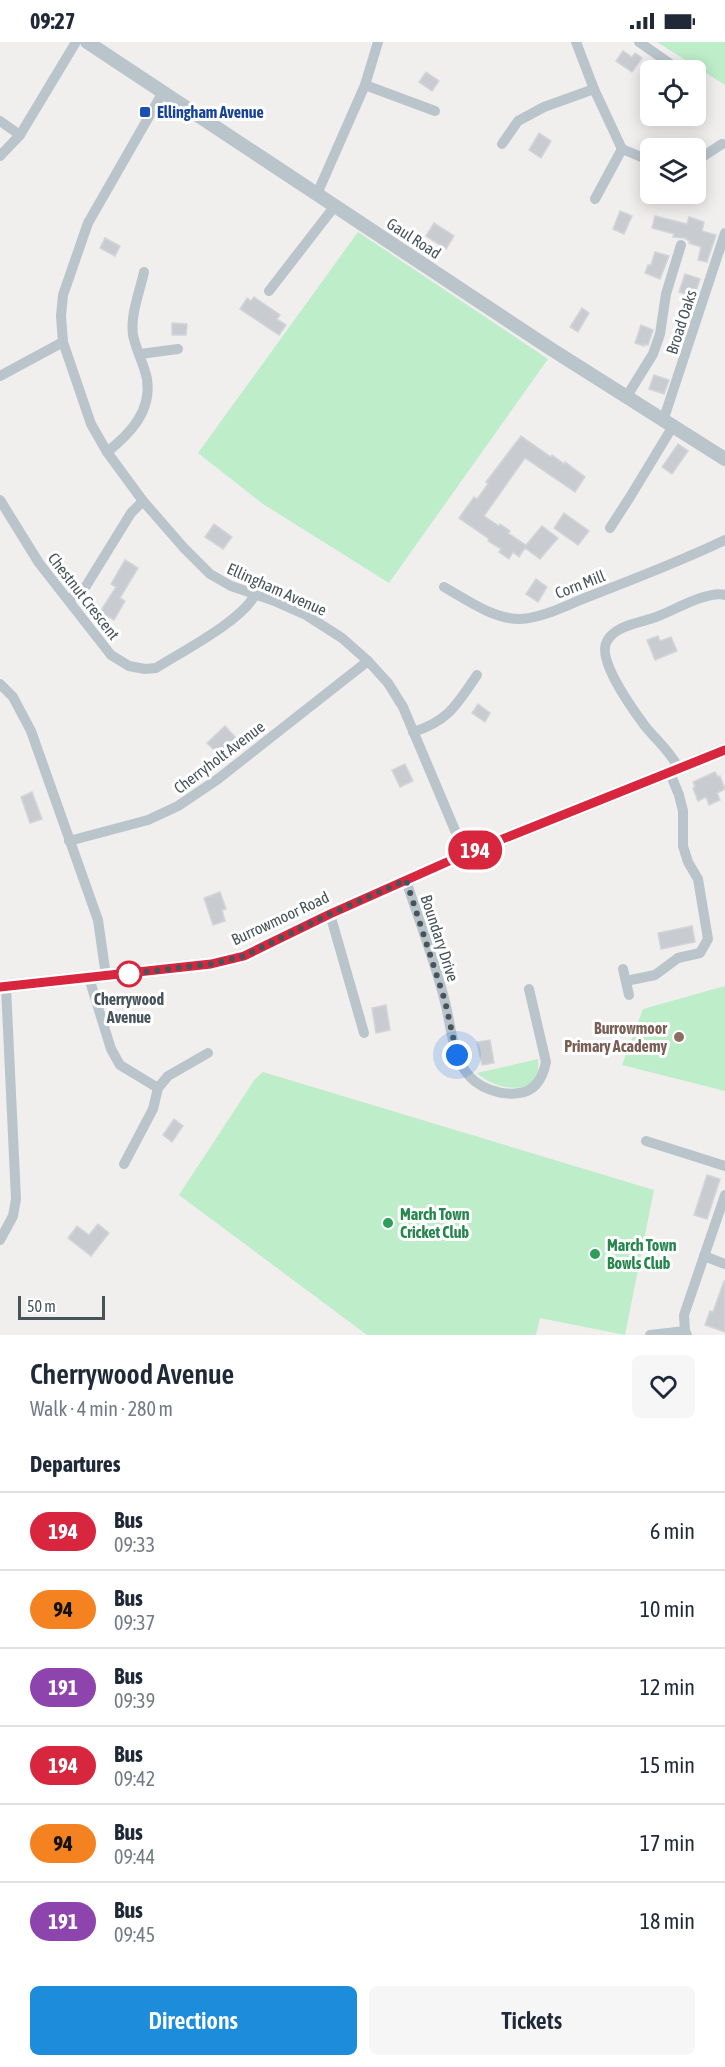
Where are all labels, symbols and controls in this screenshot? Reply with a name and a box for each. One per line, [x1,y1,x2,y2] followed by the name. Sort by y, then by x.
[30,8,75,34] text: 09:27
[640,60,706,204] map controls
[640,60,706,126] button: locate
[157,103,264,121] place label: Ellingham Avenue
[138,105,152,119] marker: Ellingham Avenue
[640,138,706,204] button: layers
[384,214,444,262] street label: Gaul Road
[662,287,700,356] street label: Broad Oaks
[45,549,124,643] street label: Chestnut Crescent
[224,559,329,620] street label: Ellingham Avenue
[552,566,608,602] street label: Corn Mill
[170,717,268,798] street label: Cherryholt Avenue
[440,830,510,870] line badge: 194
[460,838,490,862] text: 194
[228,888,332,948] street label: Burrowmoor Road
[417,892,462,984] street label: Boundary Drive
[116,961,142,987] marker: Cherrywood Avenue
[94,990,165,1026] place label: Cherrywood Avenue
[564,1019,667,1055] place label: Burrowmoor Primary Academy
[672,1030,686,1044] marker: Burrowmoor Primary Academy
[442,1040,472,1070] your location
[400,1205,470,1241] place label: March Town Cricket Club
[381,1216,395,1230] marker: March Town Cricket Club
[607,1236,677,1272] place label: March Town Bowls Club
[588,1247,602,1261] marker: March Town Bowls Club
[18,1293,105,1320] scale bar
[27,1297,56,1315] text: 50 m
[632,1355,695,1418] button: heart
[30,1358,234,1390] text: Cherrywood Avenue
[30,1397,173,1420] text: Walk · 4 min · 280 m
[30,1451,120,1477] text: Departures
[114,1507,143,1533] text: Bus
[650,1518,695,1544] text: 6 min
[48,1519,78,1543] text: 194
[114,1533,155,1556] text: 09:33
[114,1585,143,1611] text: Bus
[640,1596,695,1622] text: 10 min
[53,1597,73,1621] text: 94
[114,1611,155,1634] text: 09:37
[114,1663,143,1689] text: Bus
[640,1674,695,1700] text: 12 min
[48,1675,78,1699] text: 191
[114,1689,155,1712] text: 09:39
[114,1741,143,1767] text: Bus
[640,1752,695,1778] text: 15 min
[48,1753,78,1777] text: 194
[114,1767,155,1790] text: 09:42
[114,1819,143,1845] text: Bus
[640,1830,695,1856] text: 17 min
[53,1831,73,1855] text: 94
[114,1845,155,1868] text: 09:44
[114,1897,143,1923] text: Bus
[640,1908,695,1934] text: 18 min
[48,1909,78,1933] text: 191
[114,1923,155,1946] text: 09:45
[30,1986,357,2055] button: Directions
[369,1986,695,2055] button: Tickets

